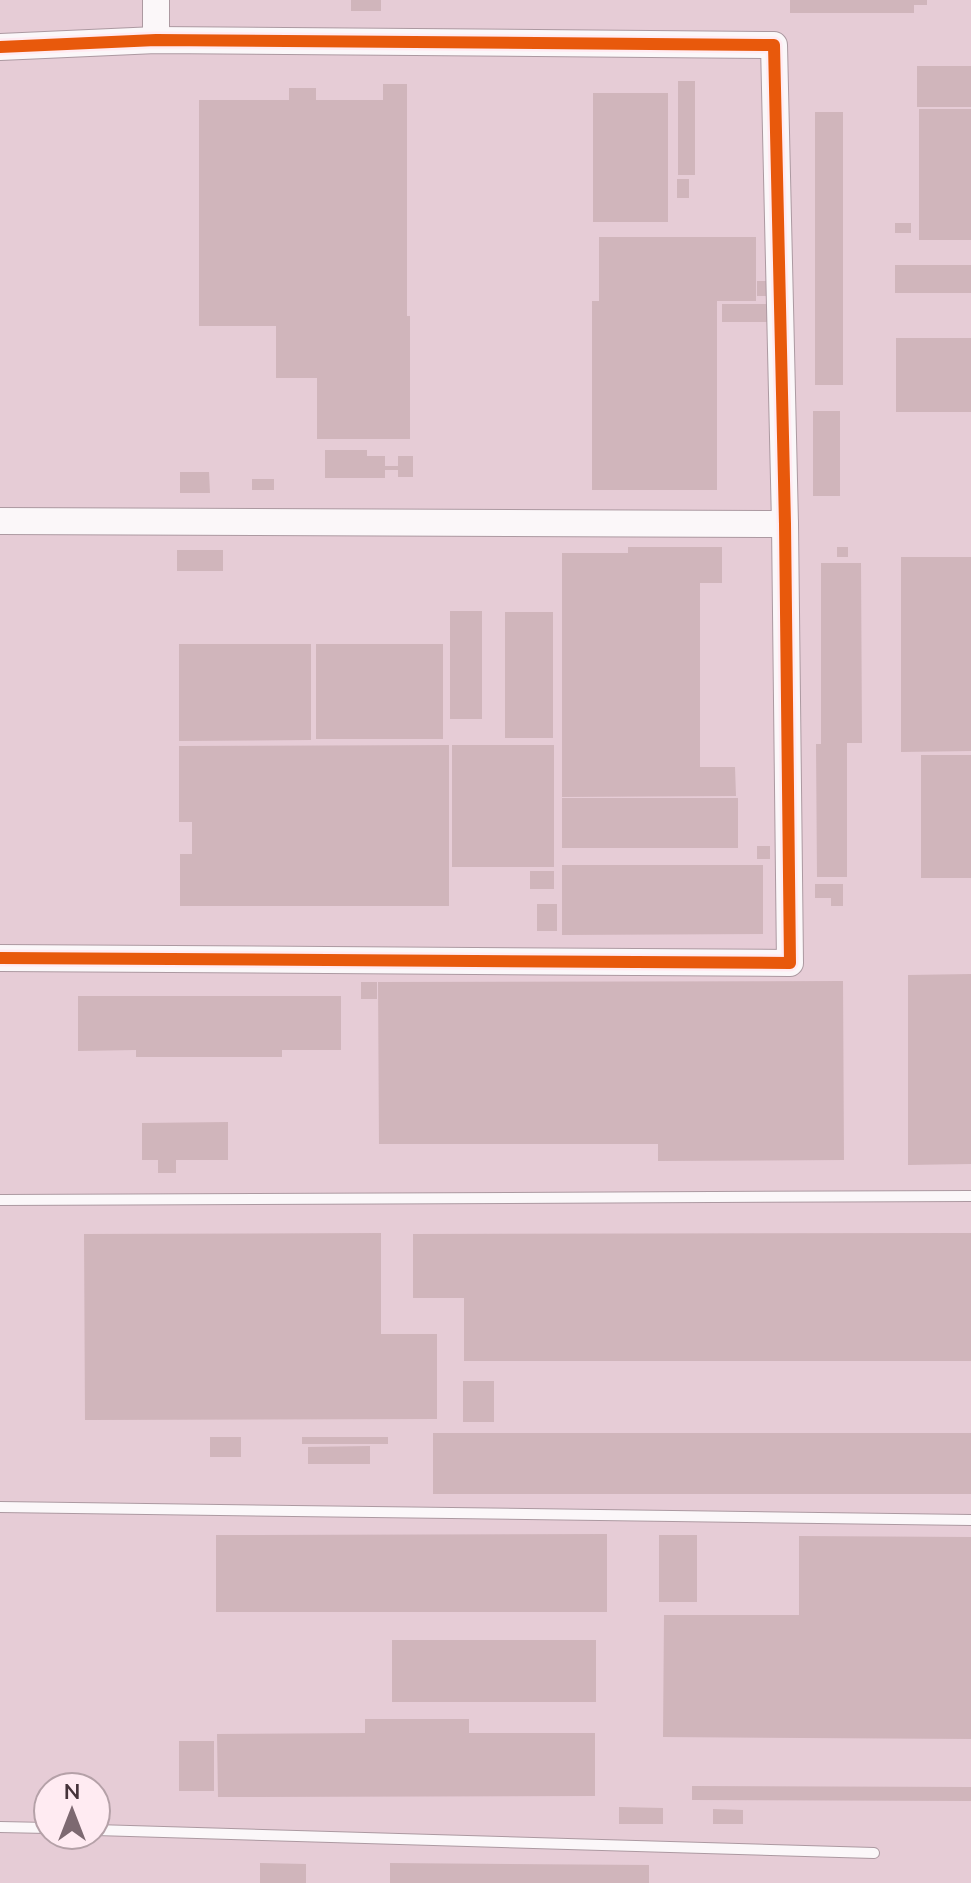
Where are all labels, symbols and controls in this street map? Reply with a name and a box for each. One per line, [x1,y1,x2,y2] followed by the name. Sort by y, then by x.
[32,1771,112,1851] north arrow
[64,1777,80,1805] text: N

